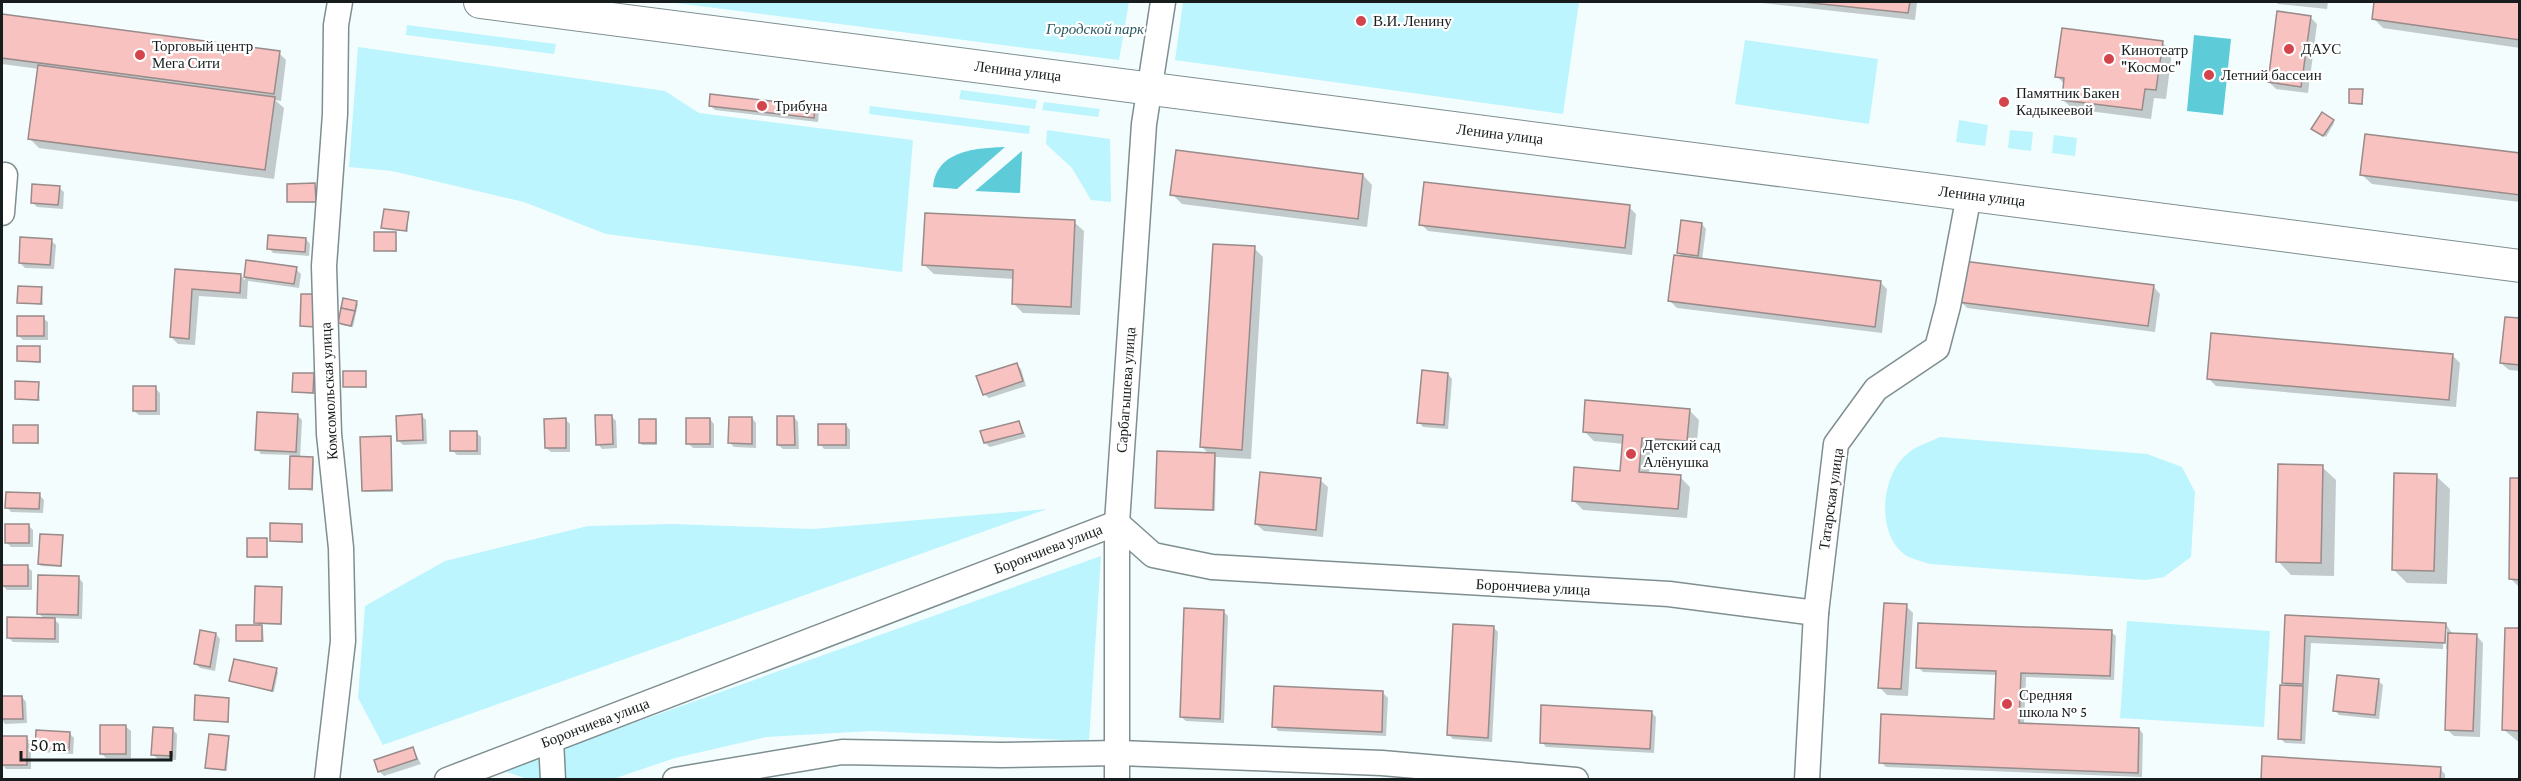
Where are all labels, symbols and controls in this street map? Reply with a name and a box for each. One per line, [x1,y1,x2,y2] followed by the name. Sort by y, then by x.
[1373,13,1452,29] place label: В.И. Ленину
[1354,14,1368,28] marker: В.И. Ленину
[1045,21,1145,37] park label: Городской парк
[152,38,253,71] place label: Торговый центр Мега Сити
[2301,41,2341,57] place label: ДАУС
[2121,42,2188,75] place label: Кинотеатр "Космос"
[2282,42,2296,56] marker: ДАУС
[133,48,147,62] marker: Торговый центр Мега Сити
[2102,52,2116,66] marker: Кинотеатр "Космос"
[974,58,1063,84] street label: Ленина улица
[2221,67,2322,83] place label: Летний бассеин
[2202,68,2216,82] marker: Летний бассеин
[2016,85,2119,118] place label: Памятник Бакен Кадыкеевой
[1997,95,2011,109] marker: Памятник Бакен Кадыкеевой
[774,98,828,114] place label: Трибуна
[755,99,769,113] marker: Трибуна
[1456,121,1545,147] street label: Ленина улица
[1938,183,2027,209] street label: Ленина улица
[317,321,341,460] street label: Комсомольская улица
[1114,326,1138,454] street label: Сарбагышева улица
[1643,437,1721,470] place label: Детский сад Алёнушка
[1624,447,1638,461] marker: Детский сад Алёнушка
[1816,447,1846,551] street label: Татарская улица
[992,521,1105,577] street label: Борончиева улица
[1475,576,1591,598] street label: Борончиева улица
[2019,687,2087,720] place label: Средняя школа № 5
[539,695,652,751] street label: Борончиева улица
[2000,697,2014,711] marker: Средняя школа № 5
[21,724,171,762] scale bar
[30,735,67,755] text: 50 m

